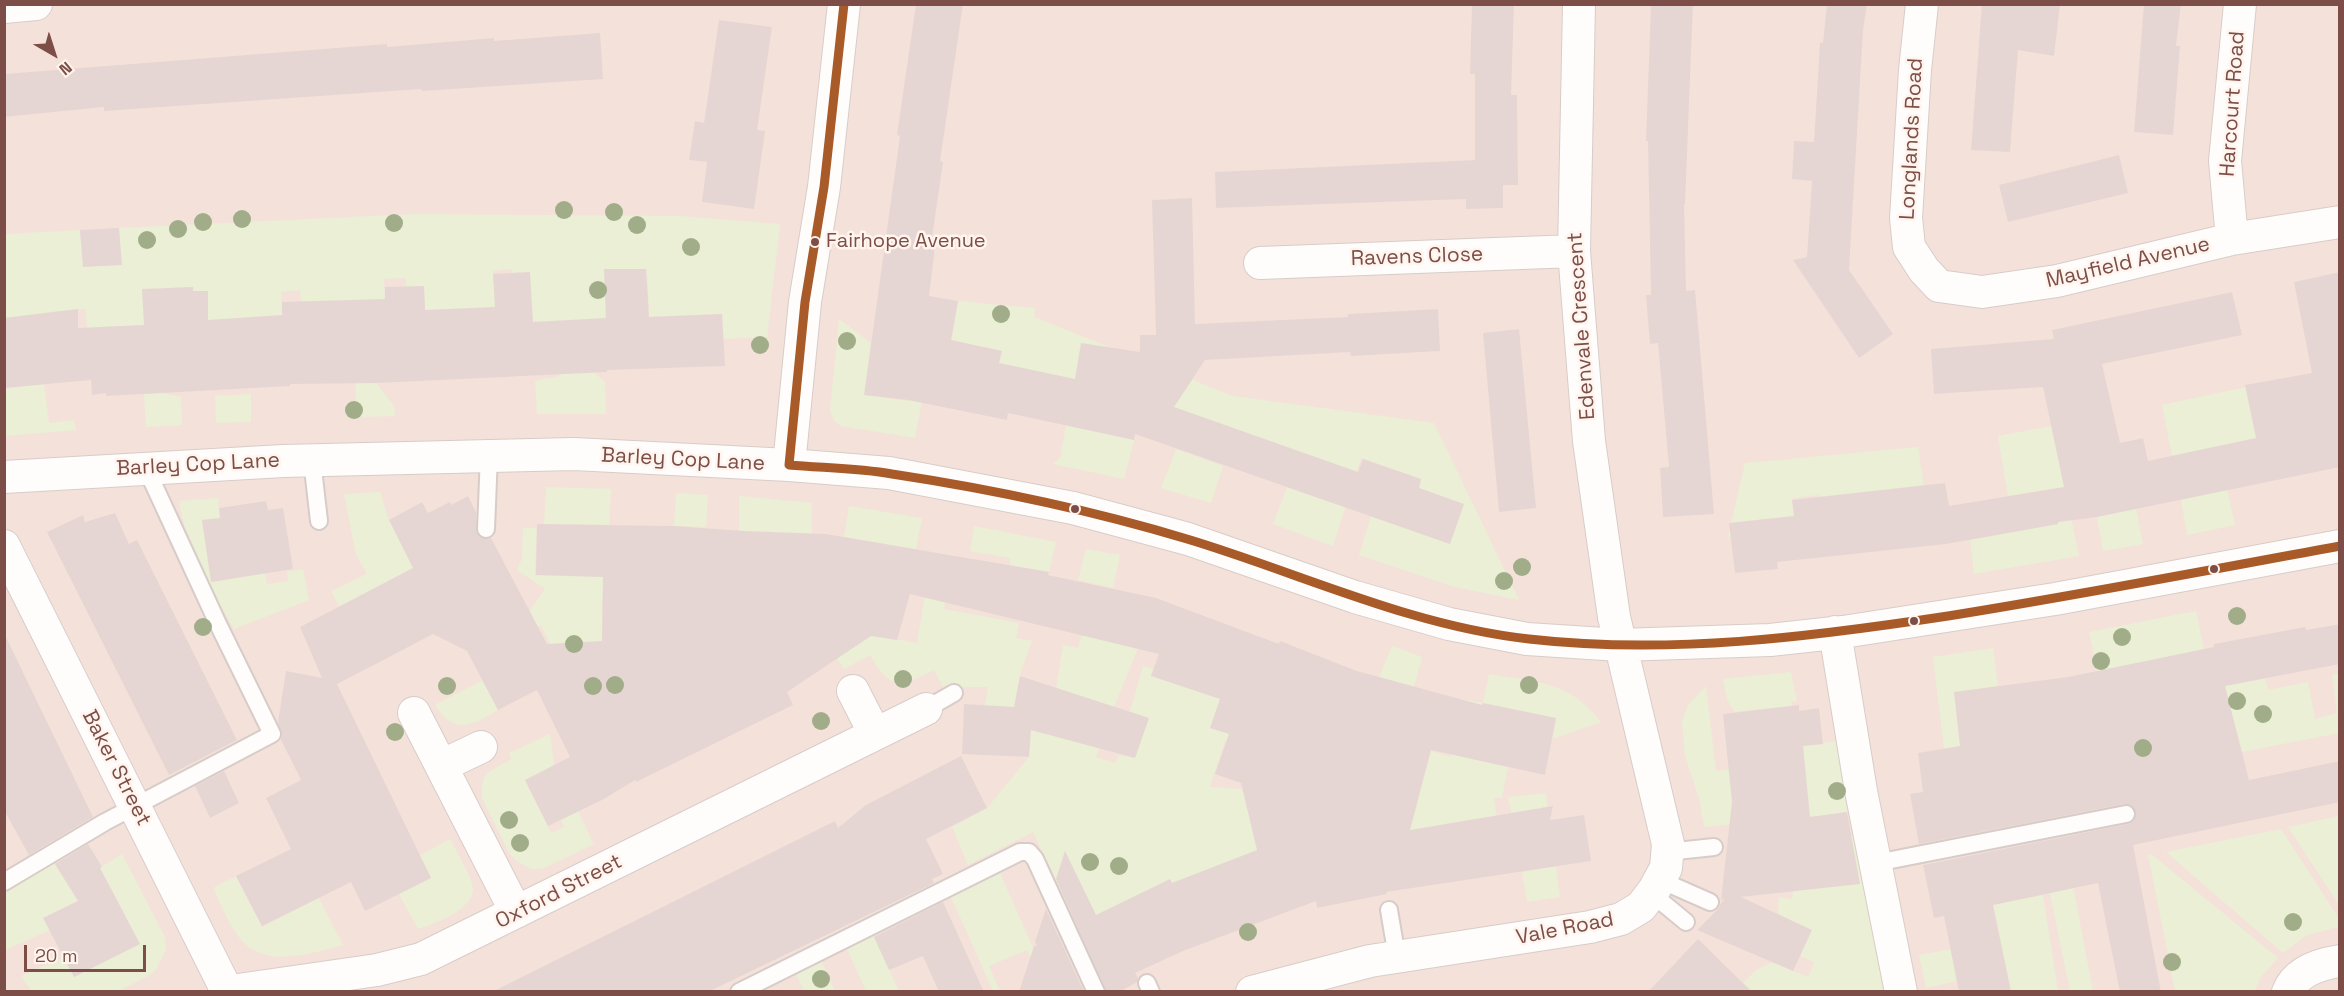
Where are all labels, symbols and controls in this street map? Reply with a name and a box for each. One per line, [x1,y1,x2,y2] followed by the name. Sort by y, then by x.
[24,24,84,84] north arrow
[2215,30,2251,178] street label: Harcourt Road
[55,57,76,80] text: N
[1895,57,1929,221] street label: Longlands Road
[826,230,986,254] place label: Fairhope Avenue
[1563,231,1601,421] street label: Edenvale Crescent
[2044,232,2212,294] street label: Mayfield Avenue
[809,236,821,248] marker: Fairhope Avenue
[1350,242,1484,272] street label: Ravens Close
[600,443,766,477] street label: Barley Cop Lane
[115,448,281,482] street label: Barley Cop Lane
[1069,503,1081,515] unlabelled marker
[2208,563,2220,575] unlabelled marker
[1908,615,1920,627] unlabelled marker
[76,706,156,830] street label: Baker Street
[491,849,627,935] street label: Oxford Street
[1514,907,1616,951] street label: Vale Road
[27,933,148,971] scale bar
[35,944,78,967] text: 20 m

